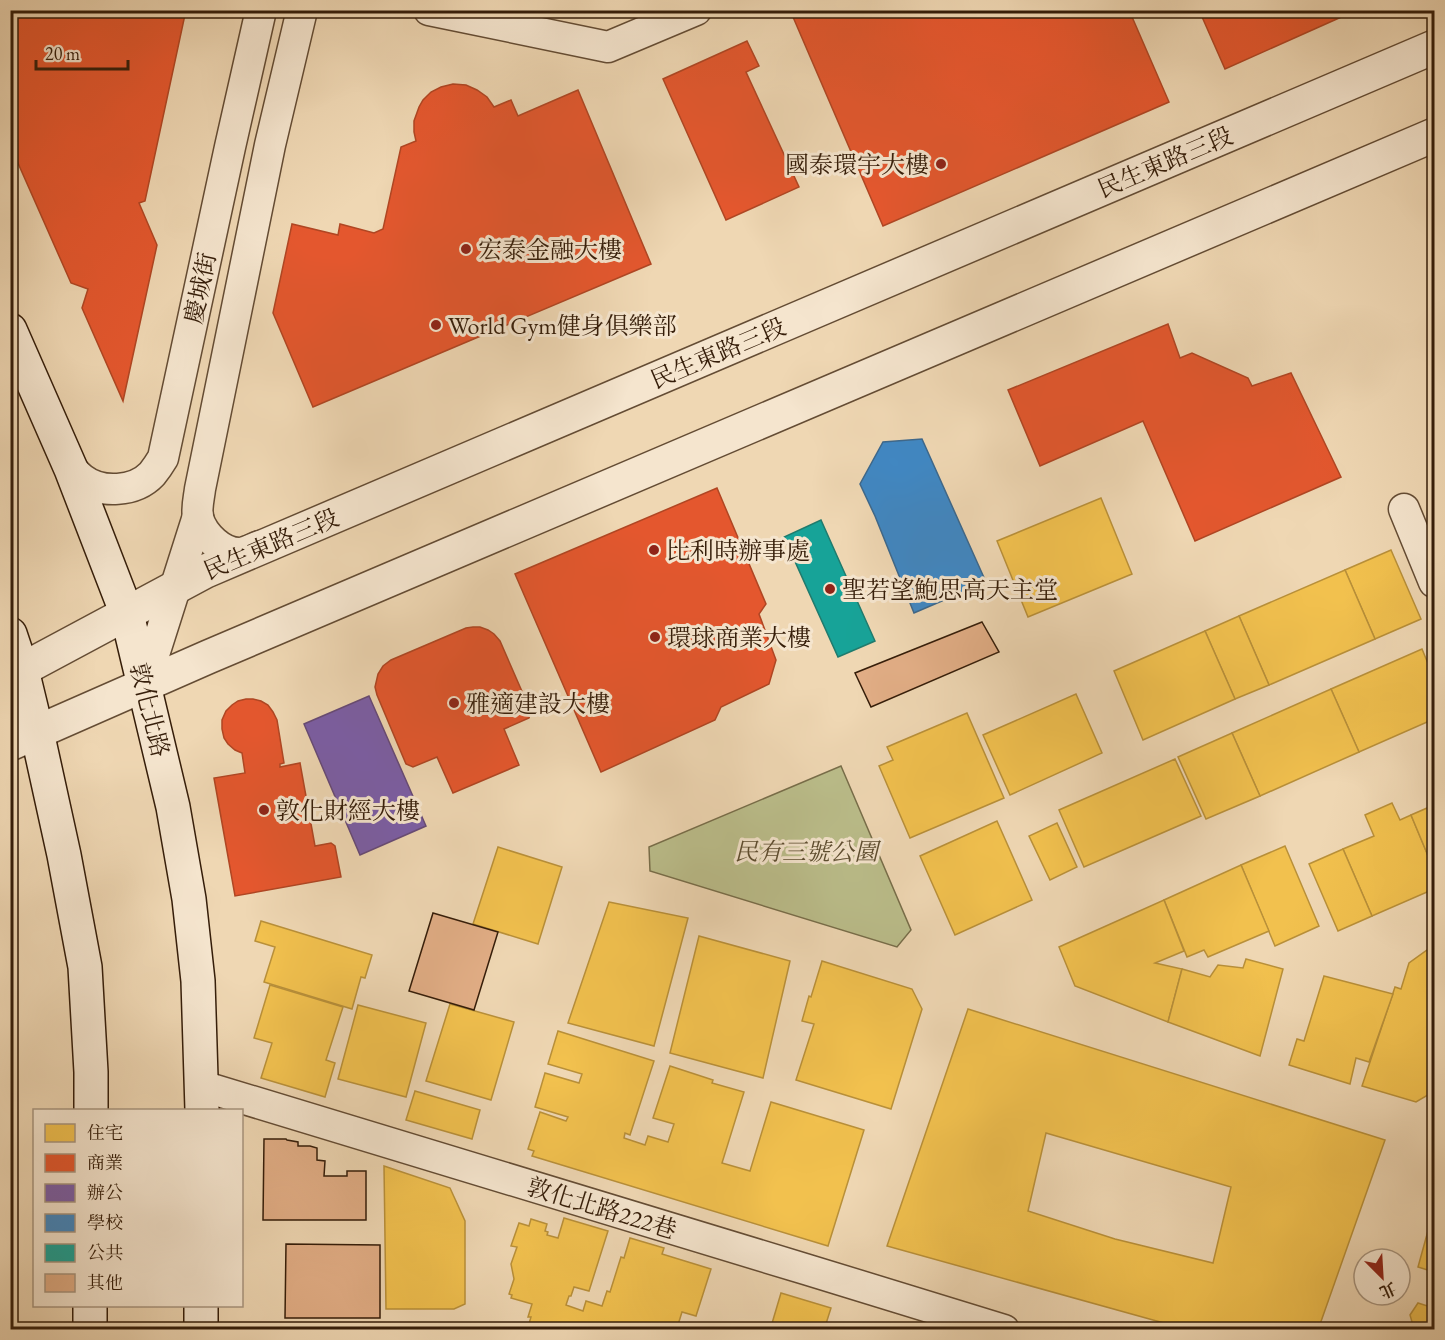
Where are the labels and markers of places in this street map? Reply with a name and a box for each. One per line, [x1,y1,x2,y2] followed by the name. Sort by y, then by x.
[785,149,929,180] place label: 國泰環宇大樓
[934,157,948,171] marker: 國泰環宇大樓
[478,234,622,265] place label: 宏泰金融大樓
[459,242,473,256] marker: 宏泰金融大樓
[448,310,677,341] place label: World Gym健身俱樂部
[429,318,443,332] marker: World Gym健身俱樂部
[666,535,810,566] place label: 比利時辦事處
[647,543,661,557] marker: 比利時辦事處
[842,574,1058,605] place label: 聖若望鮑思高天主堂
[823,582,837,596] marker: 聖若望鮑思高天主堂
[667,622,811,653] place label: 環球商業大樓
[648,630,662,644] marker: 環球商業大樓
[466,688,610,719] place label: 雅適建設大樓
[447,696,461,710] marker: 雅適建設大樓
[276,795,420,826] place label: 敦化財經大樓
[257,803,271,817] marker: 敦化財經大樓

